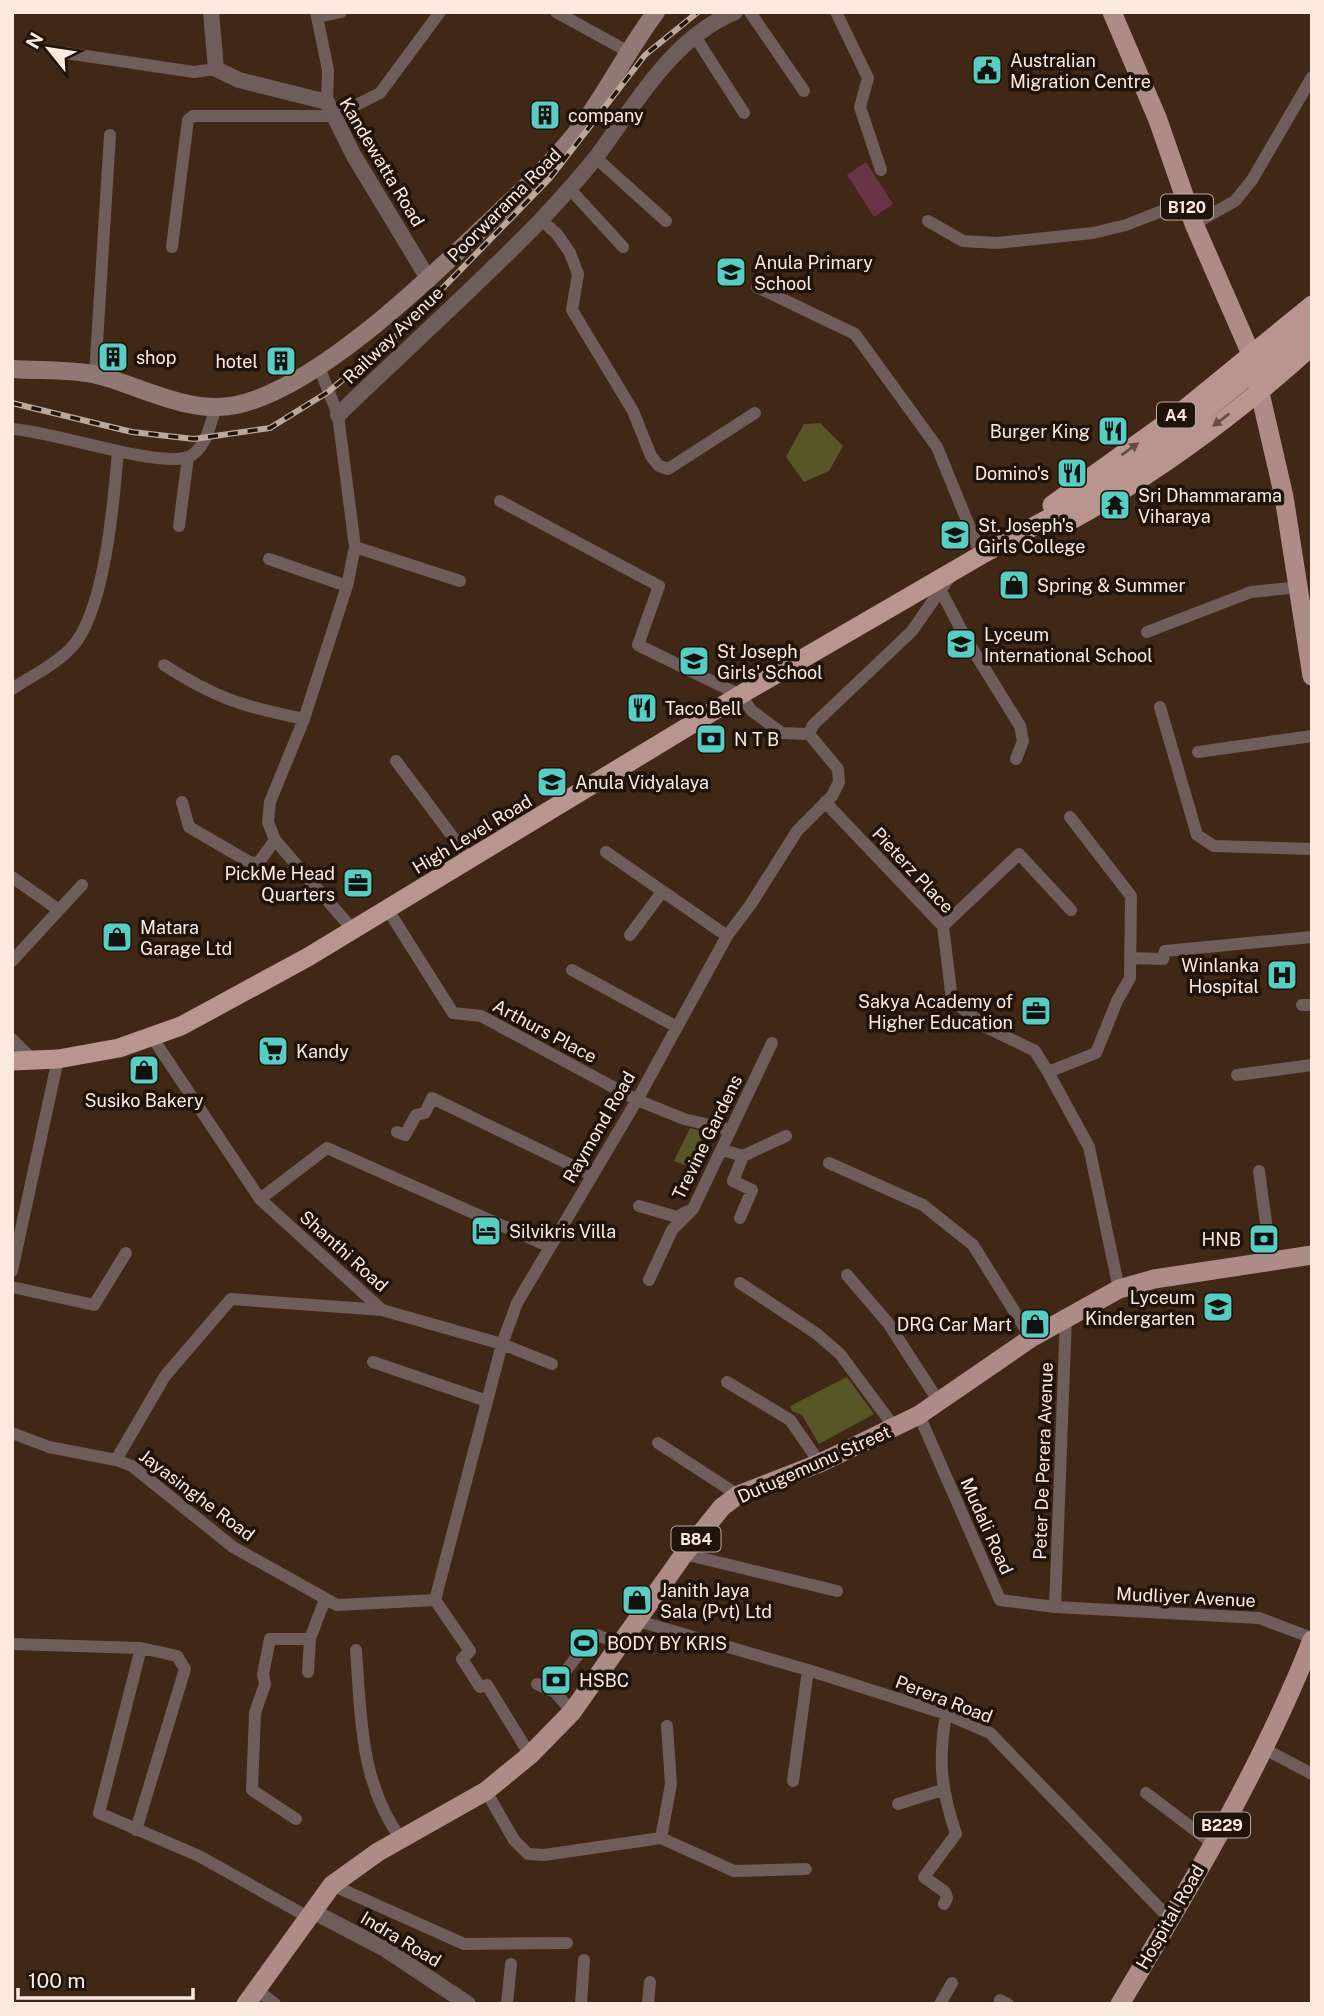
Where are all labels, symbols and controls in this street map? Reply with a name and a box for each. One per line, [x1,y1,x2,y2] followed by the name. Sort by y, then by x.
[14,14,84,84] north arrow
[21,29,48,52] text: N
[1010,50,1151,92] place label: Australian Migration Centre
[970,53,1004,87] public building icon: Australian Migration Centre
[335,94,429,230] street label: Kandewatta Road
[528,98,562,132] building icon: company
[568,105,644,126] place label: company
[443,144,565,266] street label: Poorwarama Road
[1161,195,1213,220] road number: B120
[754,252,873,294] place label: Anula Primary School
[714,255,748,289] school or university icon: Anula Primary School
[339,282,447,388] street label: Railway Avenue
[96,340,130,374] building icon: shop
[264,344,298,378] building icon: hotel
[136,347,176,368] place label: shop
[215,351,258,372] place label: hotel
[1157,402,1195,428] road number: A4
[1212,413,1230,427] one-way arrow
[1096,414,1130,448] restaurant icon: Burger King
[990,421,1090,442] place label: Burger King
[1121,442,1139,456] one-way arrow
[1055,456,1089,490] restaurant icon: Domino's
[975,463,1049,484] place label: Domino's
[1138,485,1282,527] place label: Sri Dhammarama Viharaya
[1098,488,1132,522] temple icon: Sri Dhammarama Viharaya
[978,515,1085,557] place label: St. Joseph's Girls College
[938,518,972,552] school or university icon: St. Joseph's Girls College
[997,568,1031,602] shop icon: Spring & Summer
[1037,575,1186,596] place label: Spring & Summer
[984,624,1153,666] place label: Lyceum International School
[944,627,978,661] school or university icon: Lyceum International School
[717,641,823,683] place label: St Joseph Girls' School
[677,644,711,678] school or university icon: St Joseph Girls' School
[625,691,659,725] restaurant icon: Taco Bell
[665,698,742,719] place label: Taco Bell
[694,722,728,756] bank icon: N T B
[734,729,779,750] place label: N T B
[535,765,569,799] school or university icon: Anula Vidyalaya
[575,772,709,793] place label: Anula Vidyalaya
[408,790,536,878] street label: High Level Road
[868,823,958,917] street label: Pieterz Place
[225,863,335,905] place label: PickMe Head Quarters
[341,866,375,900] office icon: PickMe Head Quarters
[140,917,232,959] place label: Matara Garage Ltd
[100,920,134,954] shop icon: Matara Garage Ltd
[1181,955,1259,997] place label: Winlanka Hospital
[1265,958,1299,992] hospital icon: Winlanka Hospital
[858,991,1013,1033] place label: Sakya Academy of Higher Education
[1019,994,1053,1028] office icon: Sakya Academy of Higher Education
[489,995,601,1067] street label: Arthurs Place
[256,1034,290,1068] supermarket icon: Kandy
[296,1041,349,1062] place label: Kandy
[127,1053,161,1087] shop icon: Susiko Bakery
[559,1068,639,1186] street label: Raymond Road
[668,1071,746,1203] street label: Trevine Gardens
[84,1090,204,1111] place label: Susiko Bakery
[296,1206,392,1296] street label: Shanthi Road
[469,1214,503,1248] hotel icon: Silvikris Villa
[509,1221,616,1242] place label: Silvikris Villa
[1247,1222,1281,1256] bank icon: HNB
[1202,1229,1241,1250] place label: HNB
[1085,1287,1195,1329] place label: Lyceum Kindergarten
[1201,1290,1235,1324] school or university icon: Lyceum Kindergarten
[1018,1307,1052,1341] shop icon: DRG Car Mart
[897,1314,1012,1335] place label: DRG Car Mart
[1029,1362,1057,1560] street label: Peter De Perera Avenue
[734,1421,894,1507] street label: Dutugemunu Street
[135,1445,259,1545] street label: Jayasinghe Road
[956,1474,1018,1578] street label: Mudali Road
[672,1526,720,1552] road number: B84
[660,1580,772,1622] place label: Janith Jaya Sala (Pvt) Ltd
[620,1583,654,1617] shop icon: Janith Jaya Sala (Pvt) Ltd
[1116,1583,1256,1611] street label: Mudliyer Avenue
[567,1626,601,1660] sports icon: BODY BY KRIS
[607,1633,727,1654] place label: BODY BY KRIS
[539,1663,573,1697] bank icon: HSBC
[579,1670,629,1691] place label: HSBC
[893,1671,995,1727] street label: Perera Road
[1194,1812,1250,1838] road number: B229
[1132,1861,1208,1973] street label: Hospital Road
[357,1907,445,1971] street label: Indra Road
[18,1956,192,2000] scale bar
[28,1968,85,1993] text: 100 m

